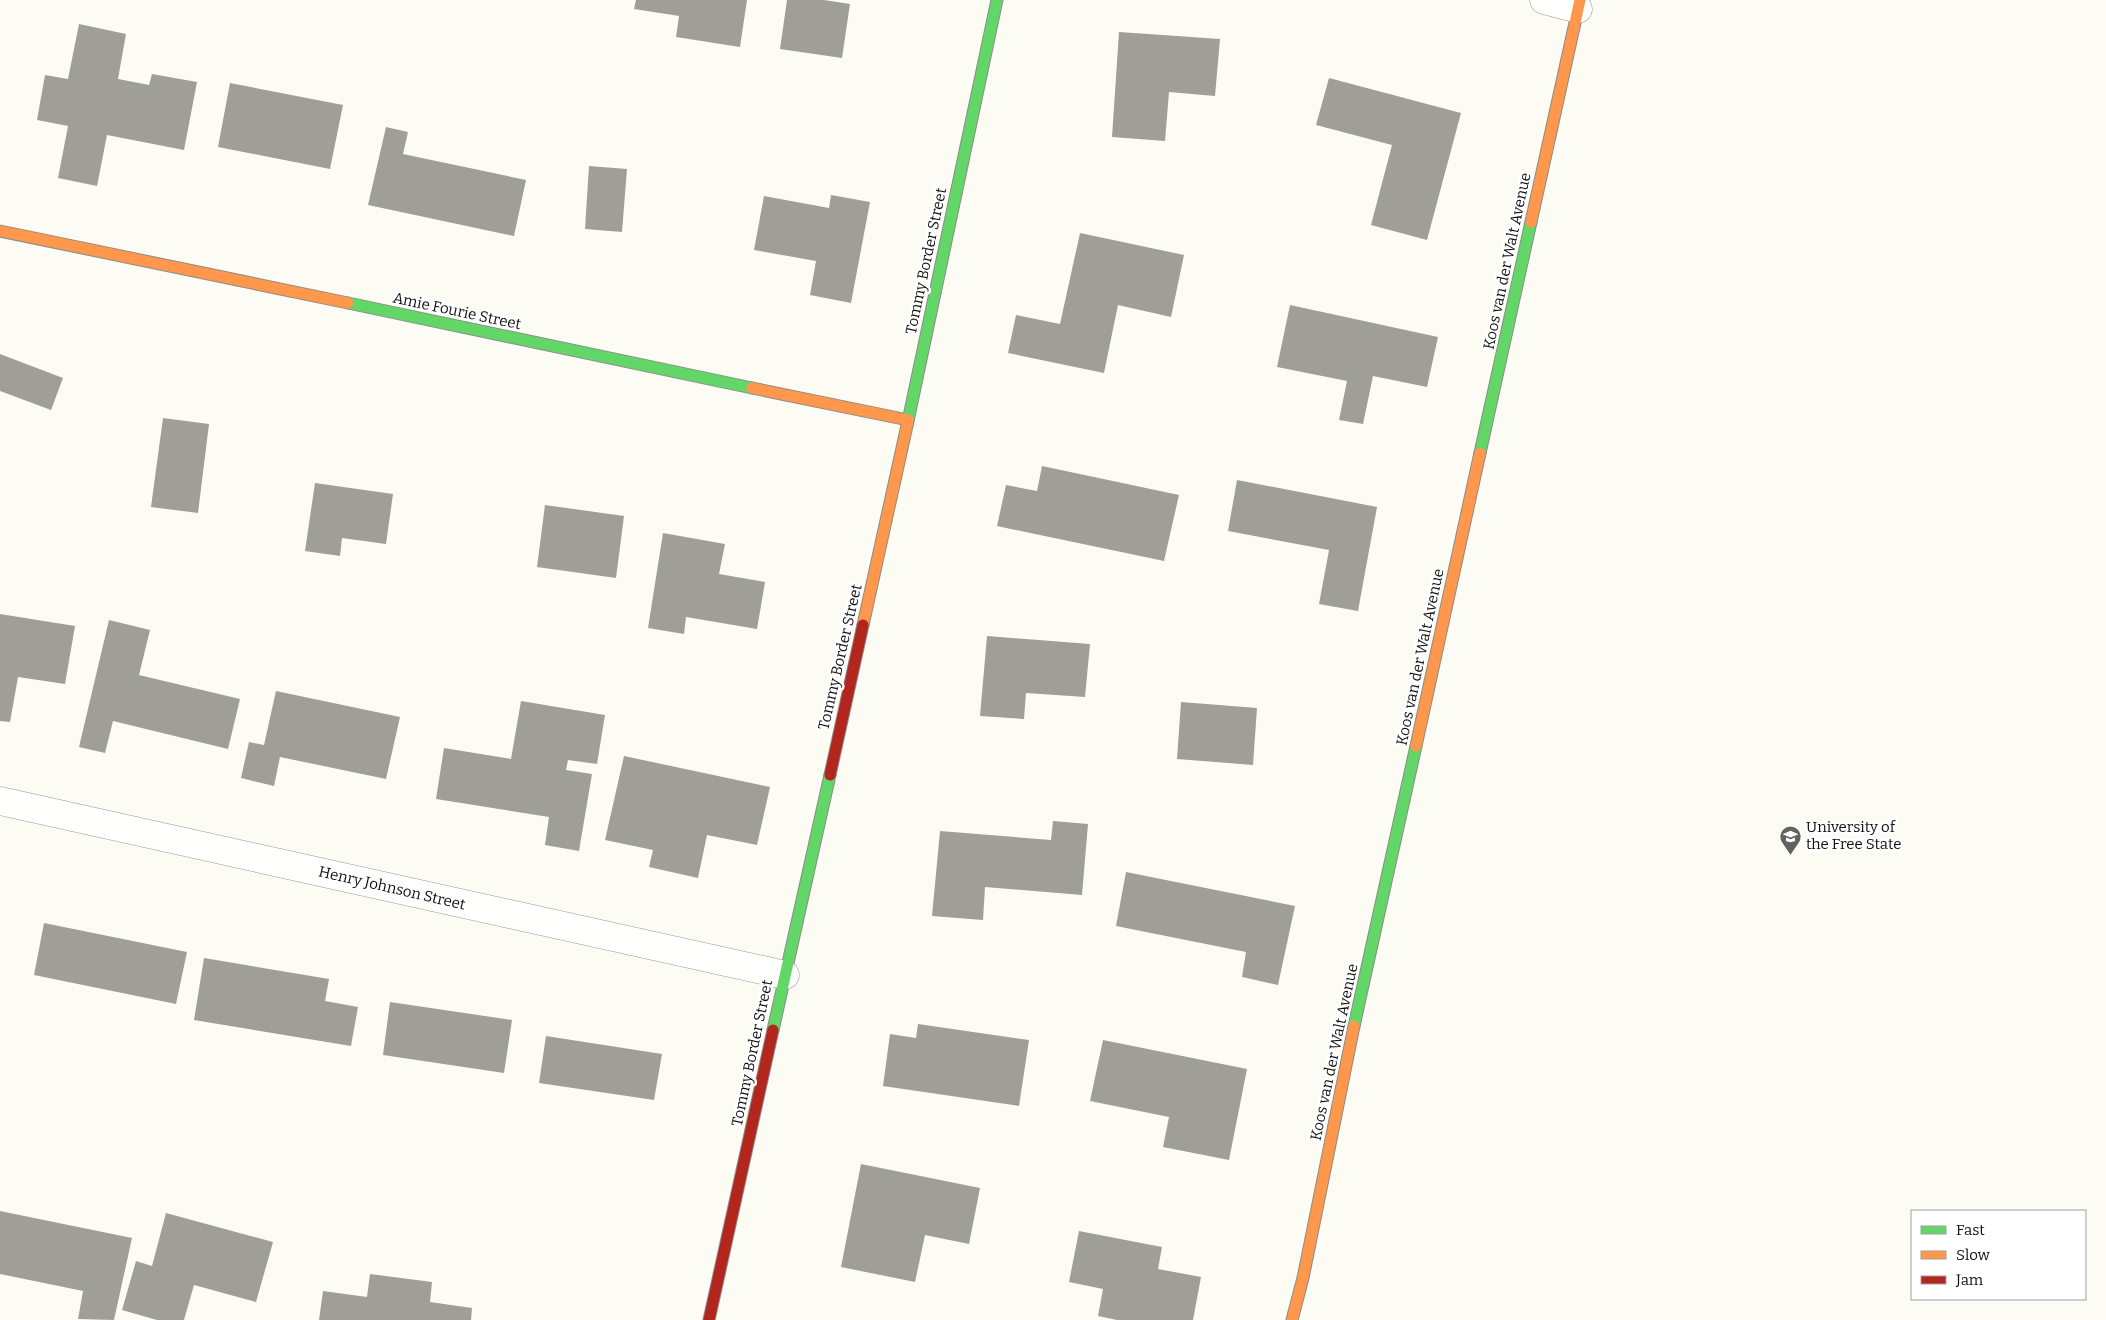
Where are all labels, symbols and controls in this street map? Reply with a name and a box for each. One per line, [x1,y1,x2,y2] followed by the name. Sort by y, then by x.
[1479,171,1535,351] street label: Koos van der Walt Avenue
[902,186,950,336] street label: Tommy Border Street
[391,289,523,333] street label: Amie Fourie Street
[1392,567,1448,747] street label: Koos van der Walt Avenue
[814,582,866,732] street label: Tommy Border Street
[1806,818,1901,853] place label: University of the Free State
[1778,824,1802,855] school or university icon: University of the Free State
[317,862,468,914] street label: Henry Johnson Street
[1306,962,1362,1142] street label: Koos van der Walt Avenue
[728,978,776,1128] street label: Tommy Border Street
[1911,1210,2086,1300] legend
[1956,1221,1985,1239] text: Fast
[1956,1246,1991,1264] text: Slow
[1955,1271,1984,1289] text: Jam

